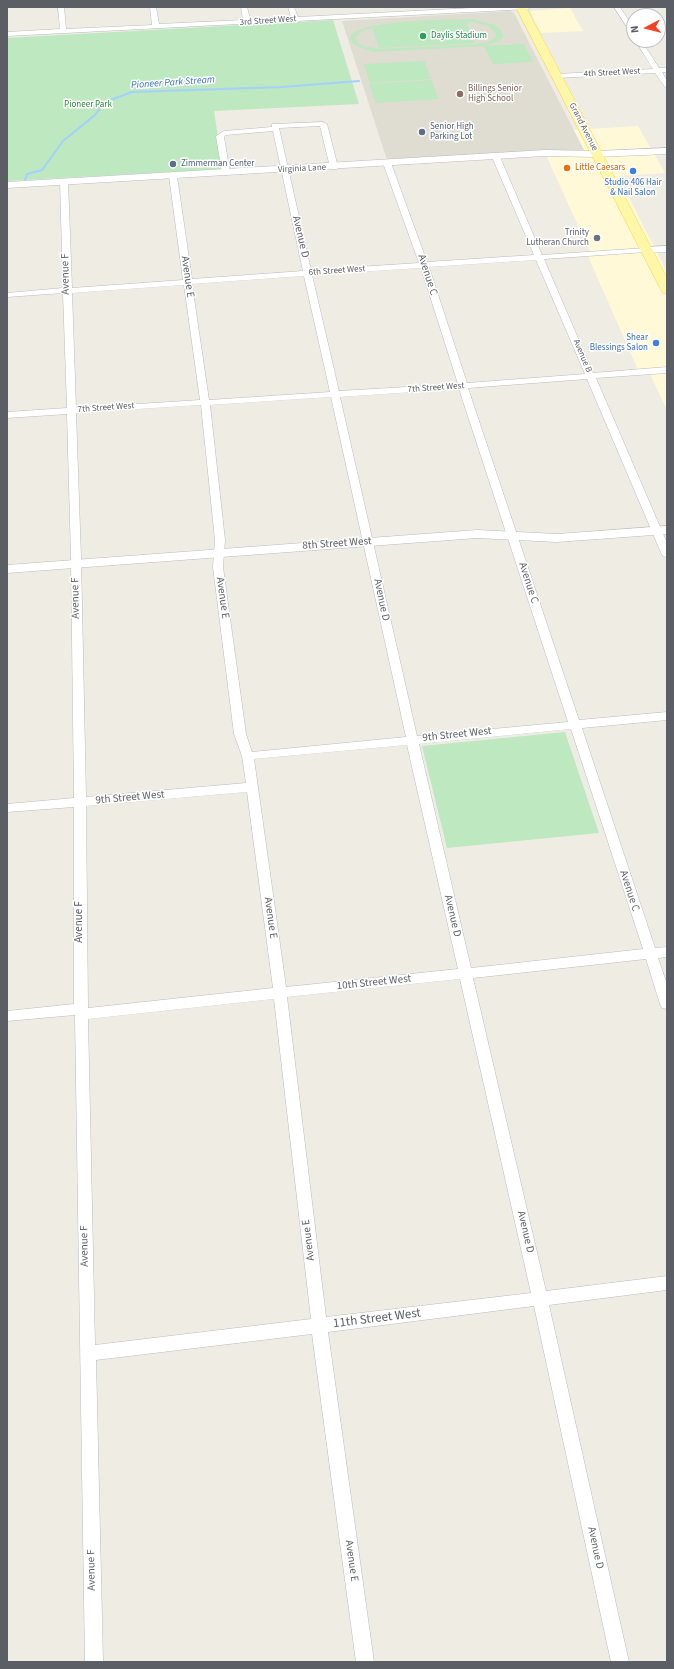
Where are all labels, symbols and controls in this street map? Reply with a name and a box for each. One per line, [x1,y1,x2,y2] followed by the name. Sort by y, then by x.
[626,8,666,48] north arrow
[239,14,297,28] street label: 3rd Street West
[627,25,642,34] text: N
[418,31,428,41] marker: Daylis Stadium
[431,31,487,41] place label: Daylis Stadium
[583,66,641,80] street label: 4th Street West
[131,74,215,92] water label: Pioneer Park Stream
[468,84,522,105] place label: Billings Senior High School
[455,89,465,99] marker: Billings Senior High School
[64,100,112,110] park label: Pioneer Park
[566,101,600,153] street label: Grand Avenue
[430,122,474,143] place label: Senior High Parking Lot
[417,127,427,137] marker: Senior High Parking Lot
[168,159,178,169] marker: Zimmerman Center
[181,159,254,169] place label: Zimmerman Center
[278,162,326,176] street label: Virginia Lane
[562,163,572,173] marker: Little Caesars
[575,163,625,173] place label: Little Caesars
[628,166,638,176] marker: Studio 406 Hair & Nail Salon
[604,178,662,199] place label: Studio 406 Hair & Nail Salon
[289,215,311,259] street label: Avenue D
[526,228,589,249] place label: Trinity Lutheran Church
[592,233,602,243] marker: Trinity Lutheran Church
[59,253,73,295] street label: Avenue F
[414,253,440,297] street label: Avenue C
[178,255,196,299] street label: Avenue E
[308,264,366,278] street label: 6th Street West
[590,333,648,354] place label: Shear Blessings Salon
[570,338,594,374] street label: Avenue B
[651,338,661,348] marker: Shear Blessings Salon
[407,381,465,395] street label: 7th Street West
[77,401,135,415] street label: 7th Street West
[302,535,372,553] street label: 8th Street West
[515,561,541,605] street label: Avenue C
[213,576,231,620] street label: Avenue E
[69,577,83,619] street label: Avenue F
[370,578,392,622] street label: Avenue D
[422,725,492,745] street label: 9th Street West
[95,788,165,808] street label: 9th Street West
[616,869,642,913] street label: Avenue C
[441,894,463,938] street label: Avenue D
[261,896,279,940] street label: Avenue E
[73,901,87,943] street label: Avenue F
[336,973,412,993] street label: 10th Street West
[514,1210,536,1254] street label: Avenue D
[300,1218,318,1262] street label: Avenue E
[78,1225,92,1267] street label: Avenue F
[332,1306,422,1332] street label: 11th Street West
[584,1526,606,1570] street label: Avenue D
[342,1539,360,1583] street label: Avenue E
[85,1549,99,1591] street label: Avenue F

